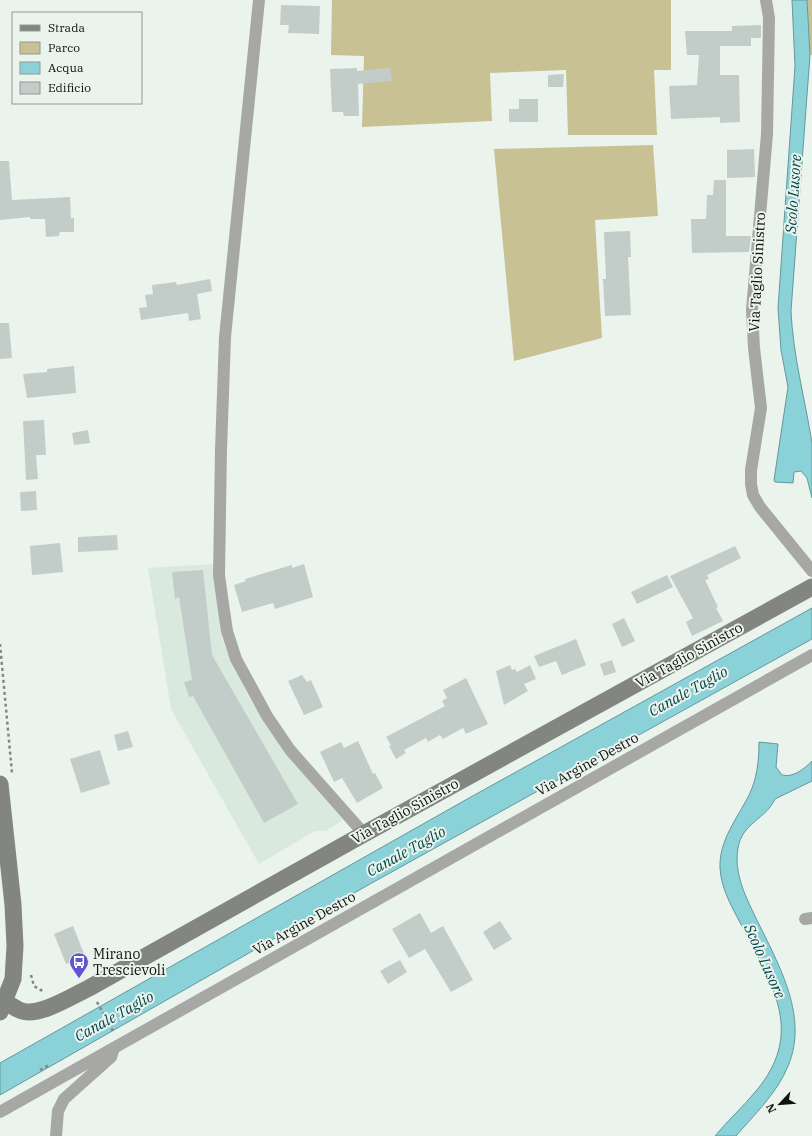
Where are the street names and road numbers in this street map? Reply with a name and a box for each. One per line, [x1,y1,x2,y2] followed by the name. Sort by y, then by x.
[745,212,769,332] street label: Via Taglio Sinistro
[632,618,746,692] street label: Via Taglio Sinistro
[532,728,642,800] street label: Via Argine Destro
[348,774,462,848] street label: Via Taglio Sinistro
[249,887,359,959] street label: Via Argine Destro

